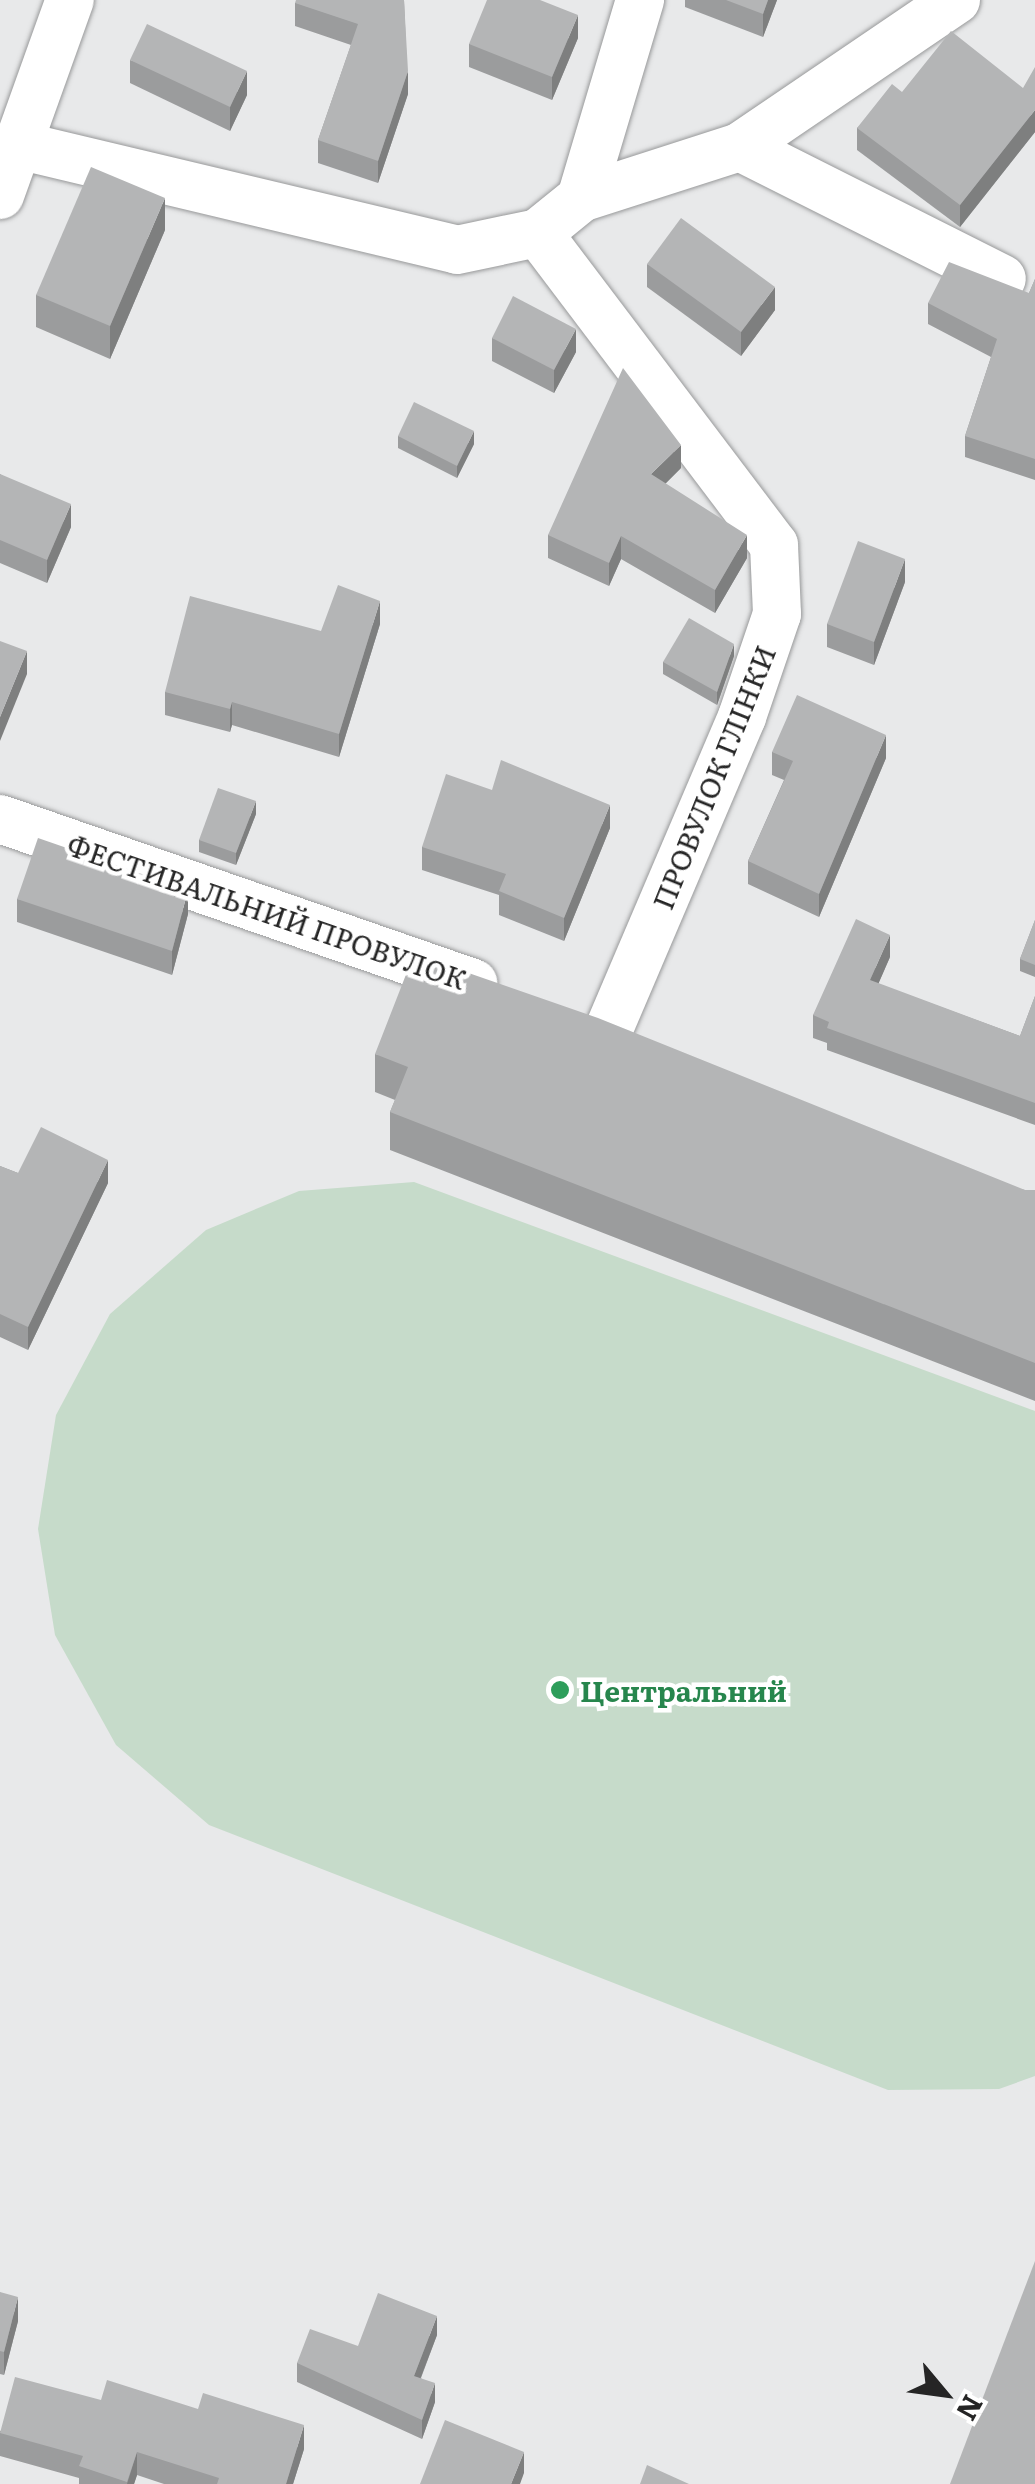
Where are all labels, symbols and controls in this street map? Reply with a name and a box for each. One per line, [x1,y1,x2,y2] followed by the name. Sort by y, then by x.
[645,640,781,914] street label: ПРОВУЛОК ГЛІНКИ
[63,827,471,995] street label: ФЕСТИВАЛЬНИЙ ПРОВУЛОК
[580,1673,787,1707] place label: Центральний
[549,1679,571,1701] marker: Центральний
[895,2344,995,2444] north arrow
[947,2388,995,2429] text: N

